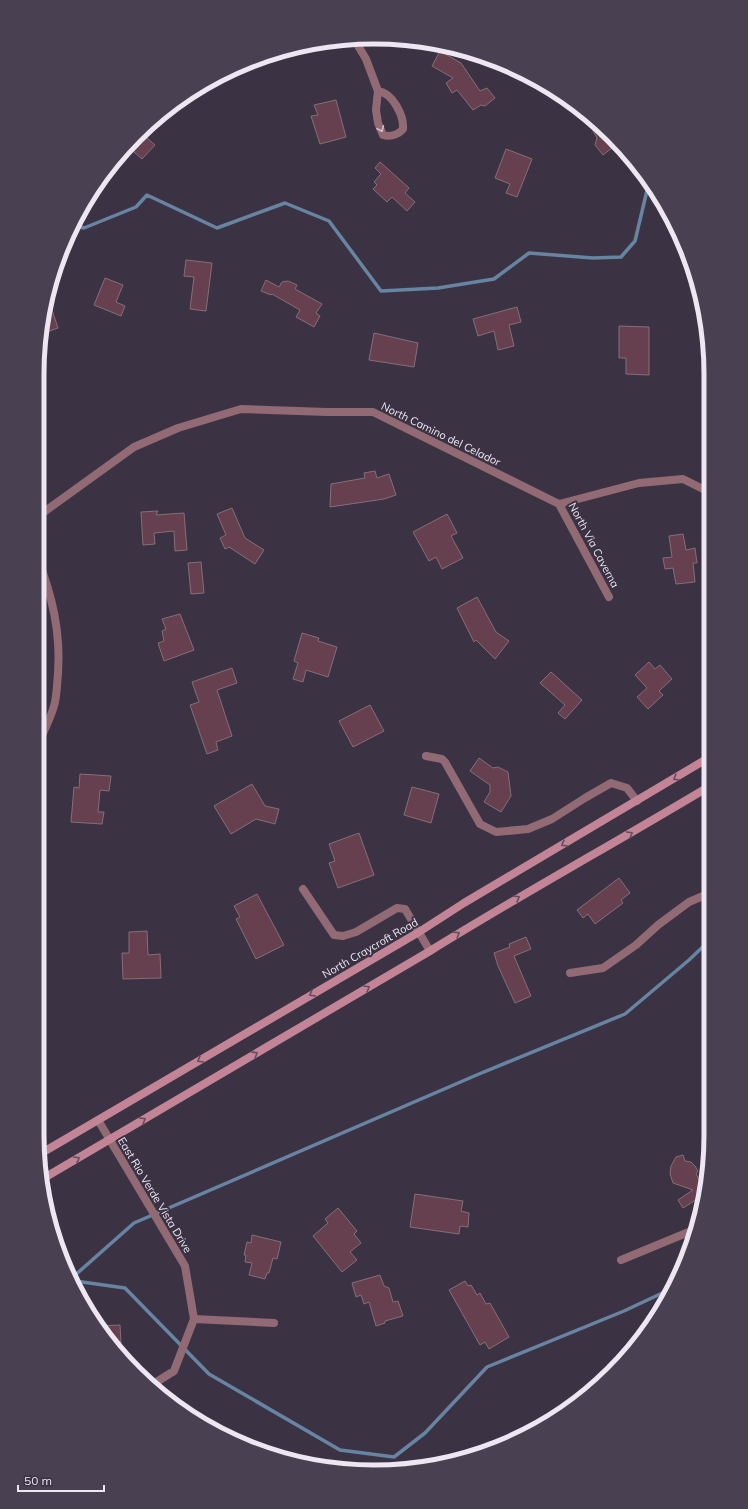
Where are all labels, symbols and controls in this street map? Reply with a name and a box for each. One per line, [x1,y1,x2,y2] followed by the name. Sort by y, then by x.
[376,125,384,132] one-way arrow
[379,399,503,469] street label: North Camino del Celador
[566,500,622,590] street label: North Via Caverna
[673,773,680,780] one-way arrow
[626,831,633,838] one-way arrow
[561,839,569,846] one-way arrow
[513,896,520,903] one-way arrow
[320,915,420,981] street label: North Craycroft Road
[452,932,459,939] one-way arrow
[363,986,370,993] one-way arrow
[309,990,316,997] one-way arrow
[251,1052,258,1059] one-way arrow
[197,1055,204,1062] one-way arrow
[139,1118,146,1125] one-way arrow
[115,1135,195,1255] street label: East Rio Verde Vista Drive
[73,1156,80,1164] one-way arrow
[18,1467,104,1493] scale bar
[24,1473,52,1488] text: 50 m

